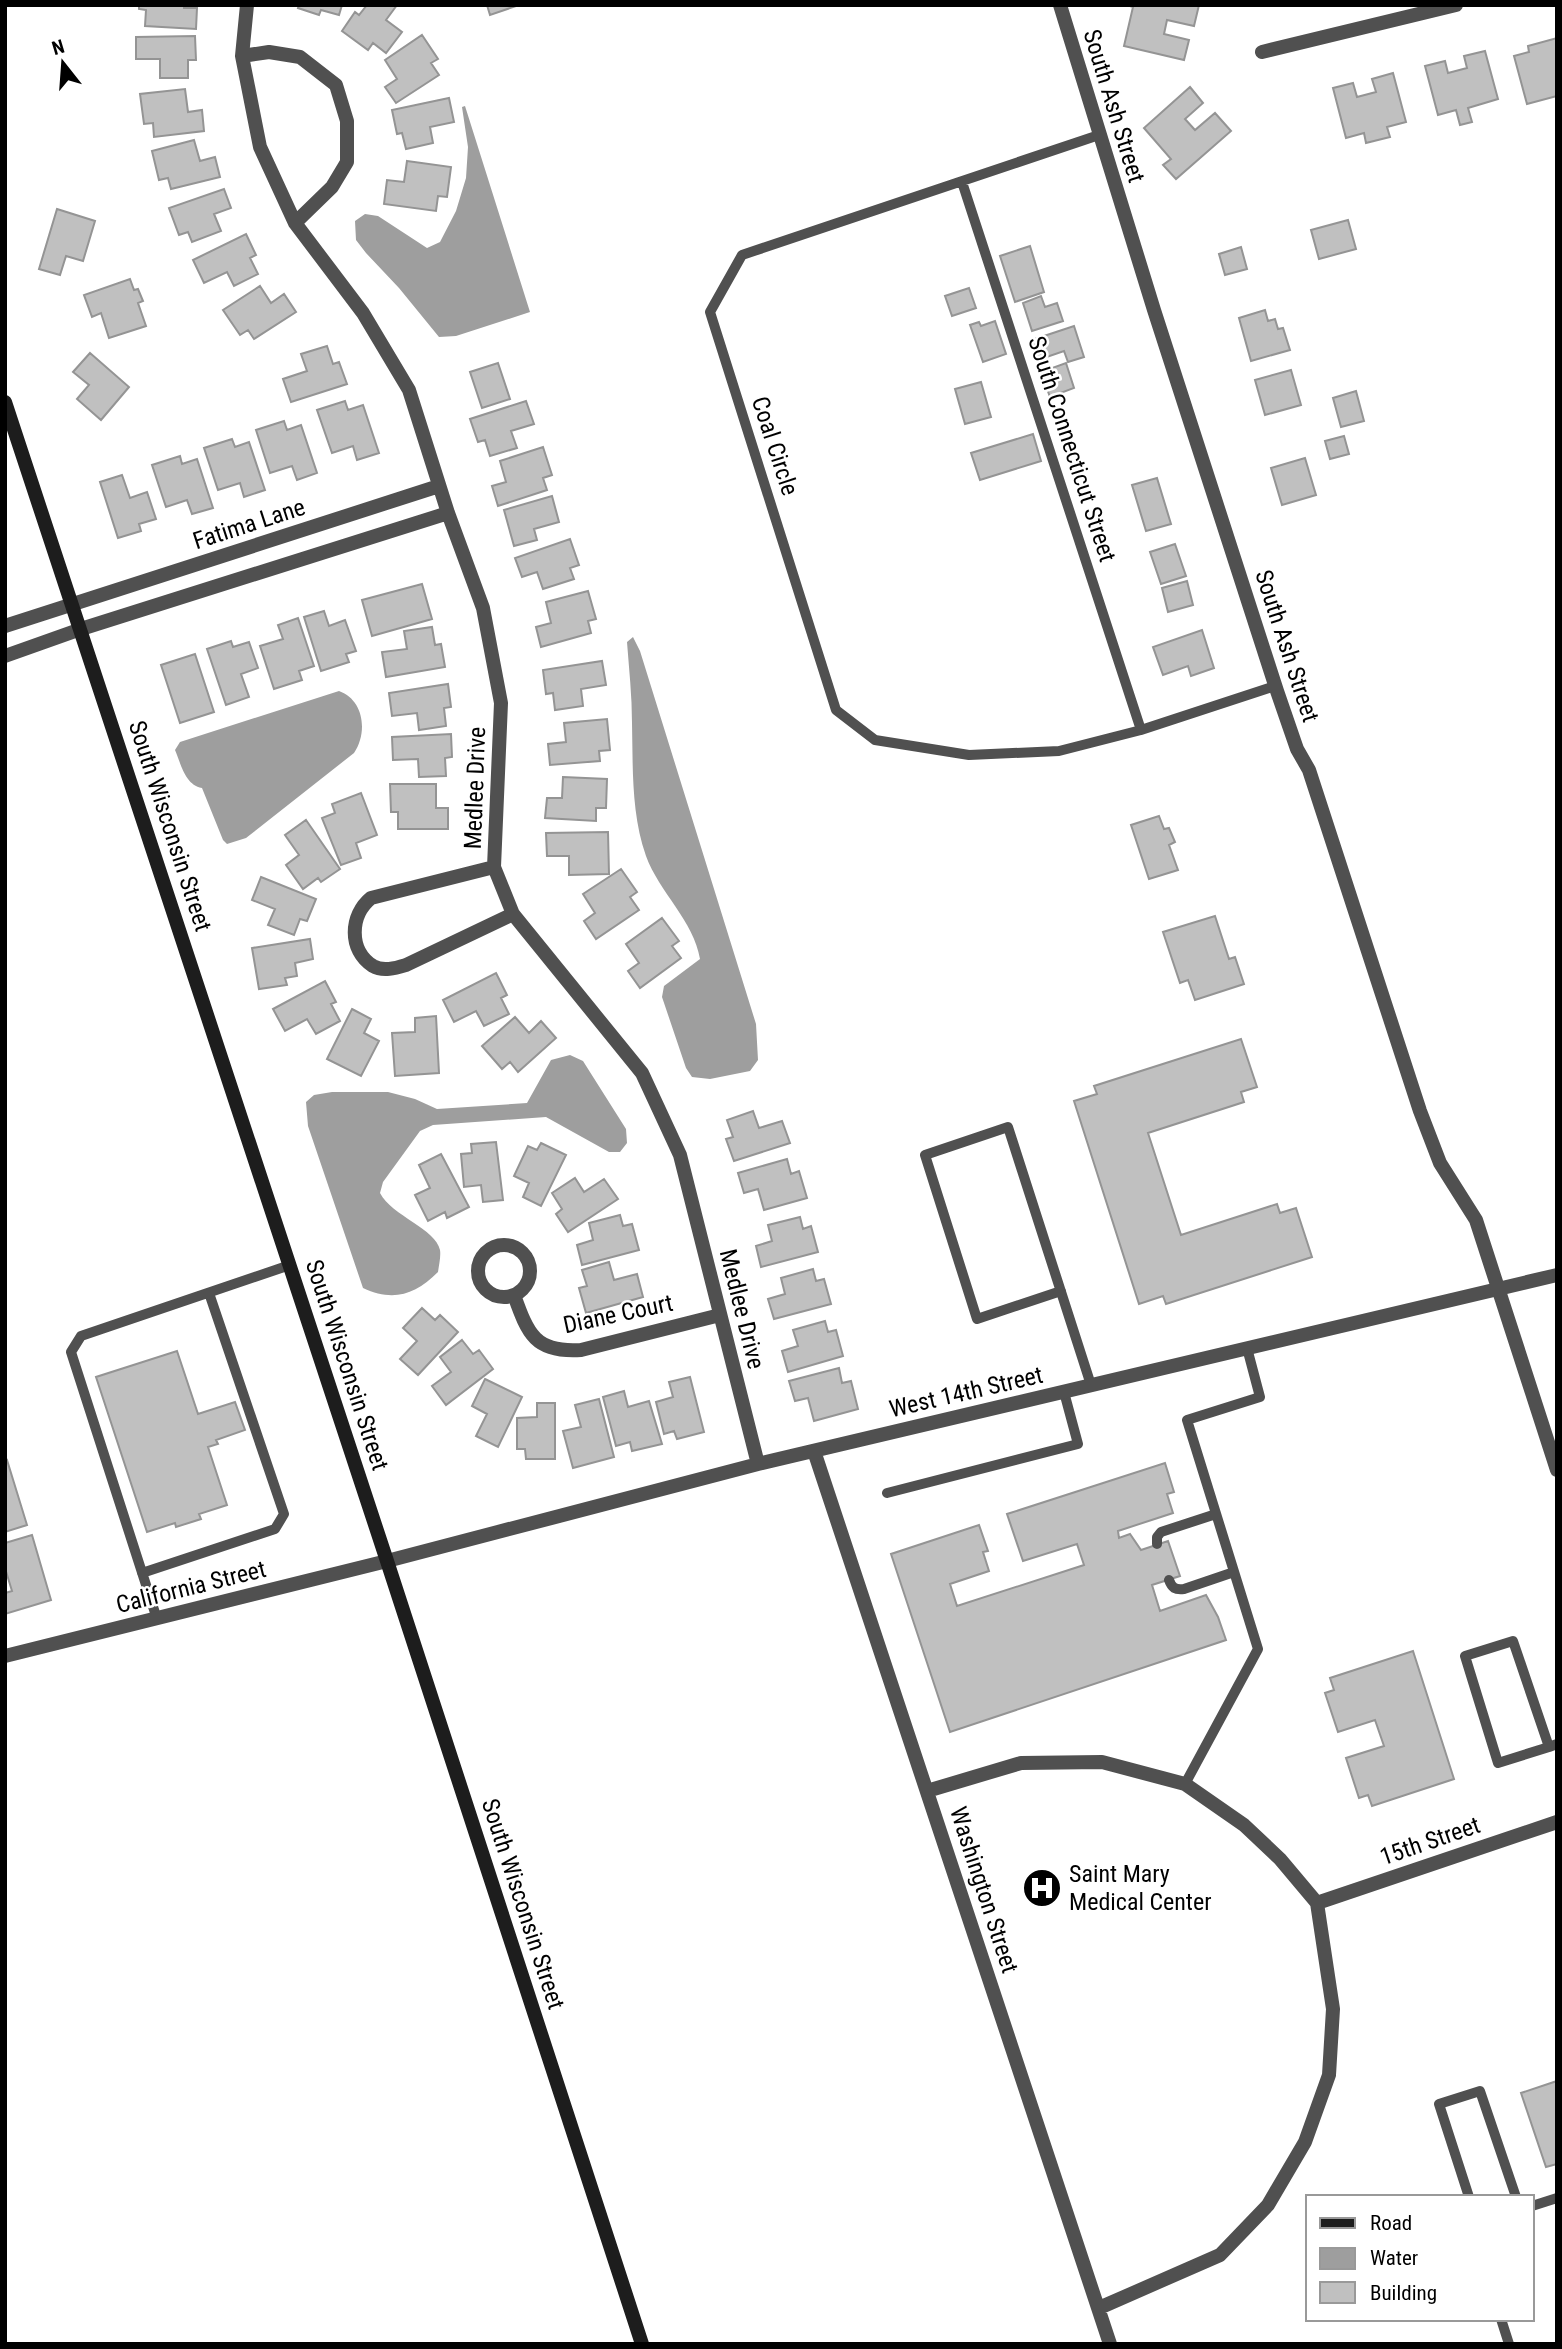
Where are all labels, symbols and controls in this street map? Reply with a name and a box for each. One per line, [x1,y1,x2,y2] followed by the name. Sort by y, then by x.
[1077,26,1151,186] street label: South Ash Street
[28,28,98,98] north arrow
[49,35,67,60] text: N
[1022,333,1122,565] street label: South Connecticut Street
[746,393,804,499] street label: Coal Circle
[189,493,309,555] street label: Fatima Lane
[1249,566,1325,726] street label: South Ash Street
[123,717,217,935] street label: South Wisconsin Street
[459,726,491,850] street label: Medlee Drive
[714,1246,770,1372] street label: Medlee Drive
[300,1256,394,1474] street label: South Wisconsin Street
[561,1289,675,1339] street label: Diane Court
[886,1361,1046,1423] street label: West 14th Street
[113,1555,269,1619] street label: California Street
[476,1795,570,2013] street label: South Wisconsin Street
[944,1803,1024,1977] street label: Washington Street
[1376,1811,1484,1871] street label: 15th Street
[1069,1860,1212,1916] place label: Saint Mary Medical Center
[1021,1867,1063,1909] hospital icon: Saint Mary Medical Center
[1306,2195,1534,2321] legend
[1370,2211,1412,2235] text: Road
[1370,2246,1418,2270] text: Water
[1370,2281,1437,2305] text: Building

